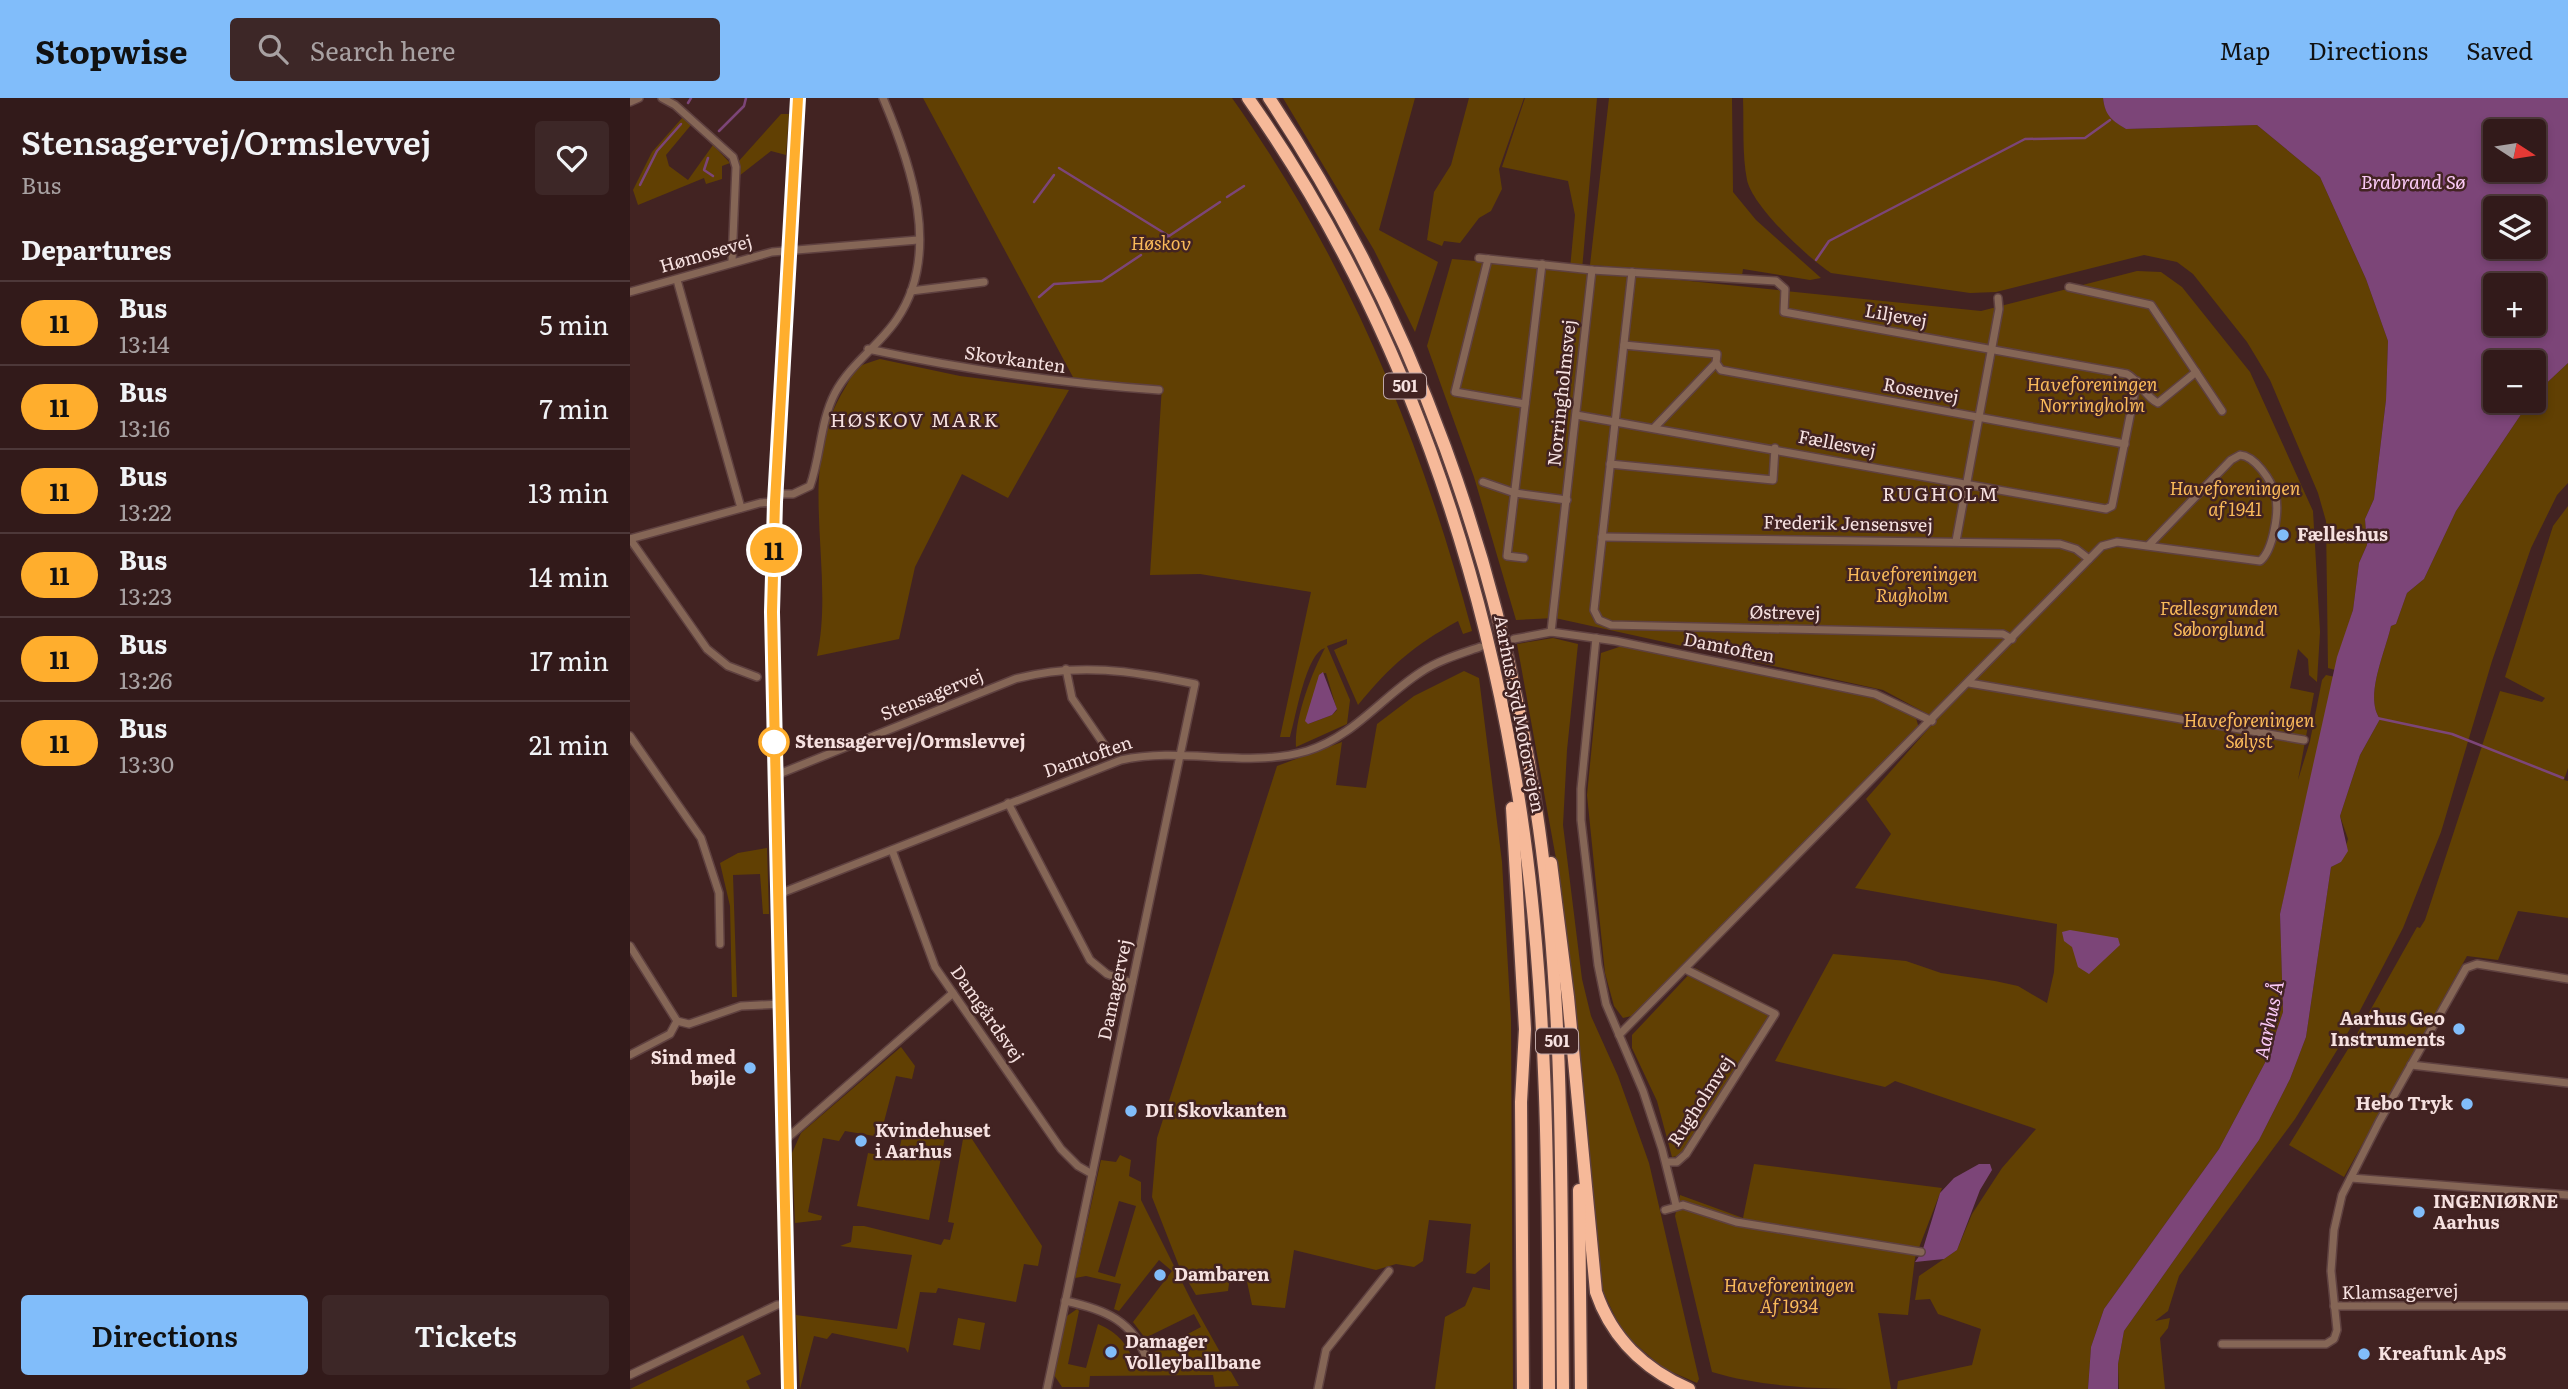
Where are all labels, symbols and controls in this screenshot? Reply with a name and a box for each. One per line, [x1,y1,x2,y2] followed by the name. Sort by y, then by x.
[230,18,720,81] search box
[35,25,188,74] text: Stopwise
[254,30,292,68] icon: search
[310,30,456,69] text: Search here
[2219,32,2270,67] text: Map
[2308,32,2428,67] text: Directions
[2466,32,2533,67] text: Saved
[21,116,432,165] text: Stensagervej/Ormslevvej
[2483,119,2546,182] north arrow
[2483,119,2546,413] map controls
[535,121,609,195] button: heart
[21,167,61,201] text: Bus
[2361,167,2466,195] water label: Brabrand Sø
[2483,196,2546,259] button: layers
[656,226,755,279] street label: Hømosevej
[21,229,172,268] text: Departures
[1131,229,1191,256] park label: Høskov
[2483,273,2546,336] button: +
[119,287,167,326] text: Bus
[1863,296,1929,333] street label: Liljevej
[540,304,609,343] text: 5 min
[50,305,69,340] text: 11
[1539,318,1582,468] street label: Norringholmsvej
[119,326,170,360] text: 13:14
[963,338,1068,379] street label: Skovkanten
[2483,350,2546,413] button: −
[1881,370,1961,409] street label: Rosenvej
[2026,370,2158,418] park label: Haveforeningen Norringholm
[119,371,167,410] text: Bus
[1384,374,1426,398] road number: 501
[540,388,609,427] text: 7 min
[50,389,69,424] text: 11
[830,405,1000,433] district label: HØSKOV MARK
[119,410,170,444] text: 13:16
[1796,422,1878,463] street label: Fællesvej
[119,455,167,494] text: Bus
[528,472,609,511] text: 13 min
[50,473,69,508] text: 11
[2169,474,2301,522] park label: Haveforeningen af 1941
[1882,479,2000,507] district label: RUGHOLM
[119,494,172,528] text: 13:22
[1763,508,1933,537] street label: Frederik Jensensvej
[2297,520,2388,547] place label: Fælleshus
[743,527,806,573] line badge: 11
[2275,527,2291,543] marker: Fælleshus
[764,532,784,567] text: 11
[119,539,167,578] text: Bus
[529,556,609,595] text: 14 min
[50,557,69,592] text: 11
[1846,560,1978,608] park label: Haveforeningen Rugholm
[119,578,172,612] text: 13:23
[2160,594,2279,642] park label: Fællesgrunden Søborglund
[1749,597,1821,626] street label: Østrevej
[1488,613,1553,815] street label: Aarhus Syd Motorvejen
[119,623,167,662] text: Bus
[1681,624,1777,669] street label: Damtoften
[530,640,609,679] text: 17 min
[50,641,69,676] text: 11
[876,661,987,727] street label: Stensagervej
[119,662,172,696] text: 13:26
[2183,706,2315,754] park label: Haveforeningen Sølyst
[119,707,167,746] text: Bus
[529,724,609,763] text: 21 min
[50,725,69,760] text: 11
[759,727,789,757] marker: Stensagervej/Ormslevvej
[795,727,1025,754] place label: Stensagervej/Ormslevvej
[1039,728,1136,783] street label: Damtoften
[119,746,174,780] text: 13:30
[1090,937,1137,1043] street label: Damagervej
[945,959,1032,1067] street label: Damgårdsvej
[2246,977,2290,1062] water label: Aarhus Å
[2330,1004,2445,1052] place label: Aarhus Geo Instruments
[2451,1021,2467,1037] marker: Aarhus Geo Instruments
[1536,1029,1578,1054] road number: 501
[651,1043,736,1091] place label: Sind med bøjle
[1660,1049,1739,1151] street label: Rugholmvej
[742,1060,758,1076] marker: Sind med bøjle
[2356,1089,2454,1116] place label: Hebo Tryk
[1145,1096,1287,1123] place label: DII Skovkanten
[2459,1096,2475,1112] marker: Hebo Tryk
[1123,1103,1139,1119] marker: DII Skovkanten
[875,1116,991,1164] place label: Kvindehuset i Aarhus
[853,1133,869,1149] marker: Kvindehuset i Aarhus
[2433,1187,2558,1235] place label: INGENIØRNE Aarhus
[2411,1204,2427,1220] marker: INGENIØRNE Aarhus
[1174,1260,1270,1287] place label: Dambaren
[1152,1267,1168,1283] marker: Dambaren
[1723,1271,1855,1319] park label: Haveforeningen Af 1934
[2341,1276,2459,1305] street label: Klamsagervej
[21,1295,308,1375] button: Directions
[322,1295,609,1375] button: Tickets
[1125,1327,1261,1375] place label: Damager Volleyballbane
[2378,1339,2507,1366] place label: Kreafunk ApS
[1103,1344,1119,1360] marker: Damager Volleyballbane
[2356,1346,2372,1362] marker: Kreafunk ApS

